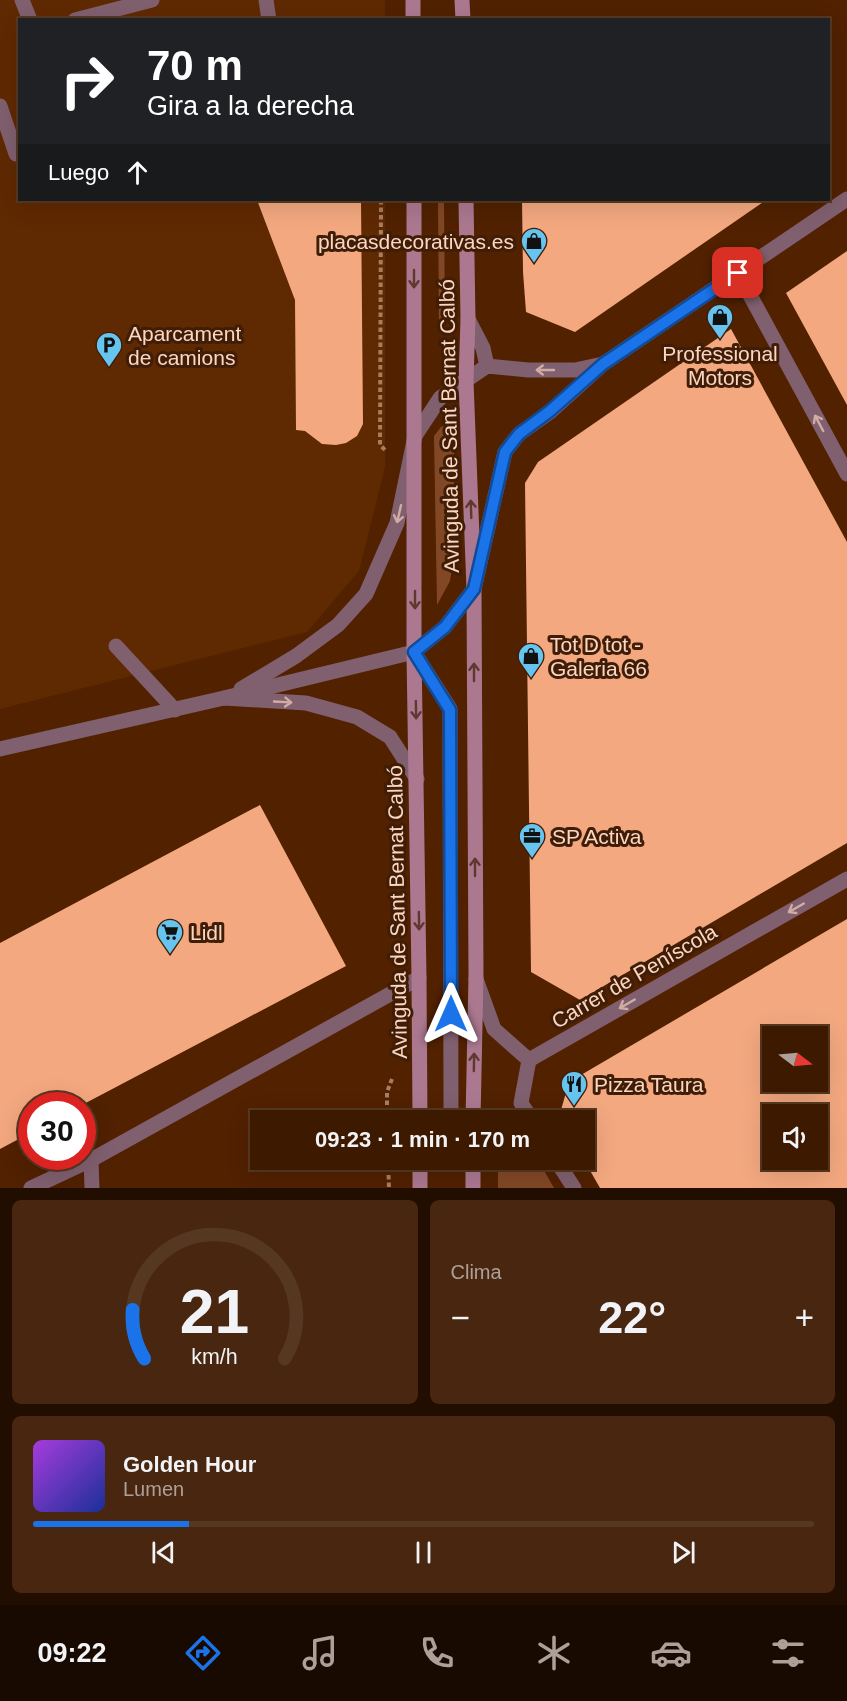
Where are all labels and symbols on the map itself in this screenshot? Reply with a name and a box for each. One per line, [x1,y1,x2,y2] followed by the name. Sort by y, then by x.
[519,226,549,264] shop icon: placasdecorativas.es
[318,230,514,253] place label: placasdecorativas.es
[712,247,763,298] pin
[408,268,420,288] one-way arrow
[435,279,463,573] street label: Avinguda de Sant Bernat Calbó
[705,302,735,340] shop icon: Professional Motors
[128,322,241,369] place label: Aparcament de camions
[94,330,124,368] parking icon: Aparcament de camions
[662,342,778,389] place label: Professional Motors
[536,364,556,376] one-way arrow
[813,415,825,432] one-way arrow
[465,500,477,520] one-way arrow
[392,504,404,523] one-way arrow
[409,589,421,609] one-way arrow
[550,633,647,680] place label: Tot D tot - Galeria 66
[516,641,546,679] shop icon: Tot D tot - Galeria 66
[468,663,480,683] one-way arrow
[272,696,292,707] one-way arrow
[410,700,421,720] one-way arrow
[383,765,411,1059] street label: Avinguda de Sant Bernat Calbó
[517,821,547,859] office icon: SP Activa
[552,825,642,848] place label: SP Activa
[469,858,481,878] one-way arrow
[788,902,805,914] one-way arrow
[413,911,424,931] one-way arrow
[155,917,185,955] supermarket icon: Lidl
[547,919,721,1033] street label: Carrer de Peníscola
[190,921,223,944] place label: Lidl
[419,982,483,1046] position arrow
[618,999,636,1010] one-way arrow
[762,1026,828,1092] north arrow
[469,1053,480,1073] one-way arrow
[559,1069,589,1107] restaurant icon: Pizza Taura
[594,1073,704,1096] place label: Pizza Taura
[18,1092,96,1170] speed limit sign: 30

